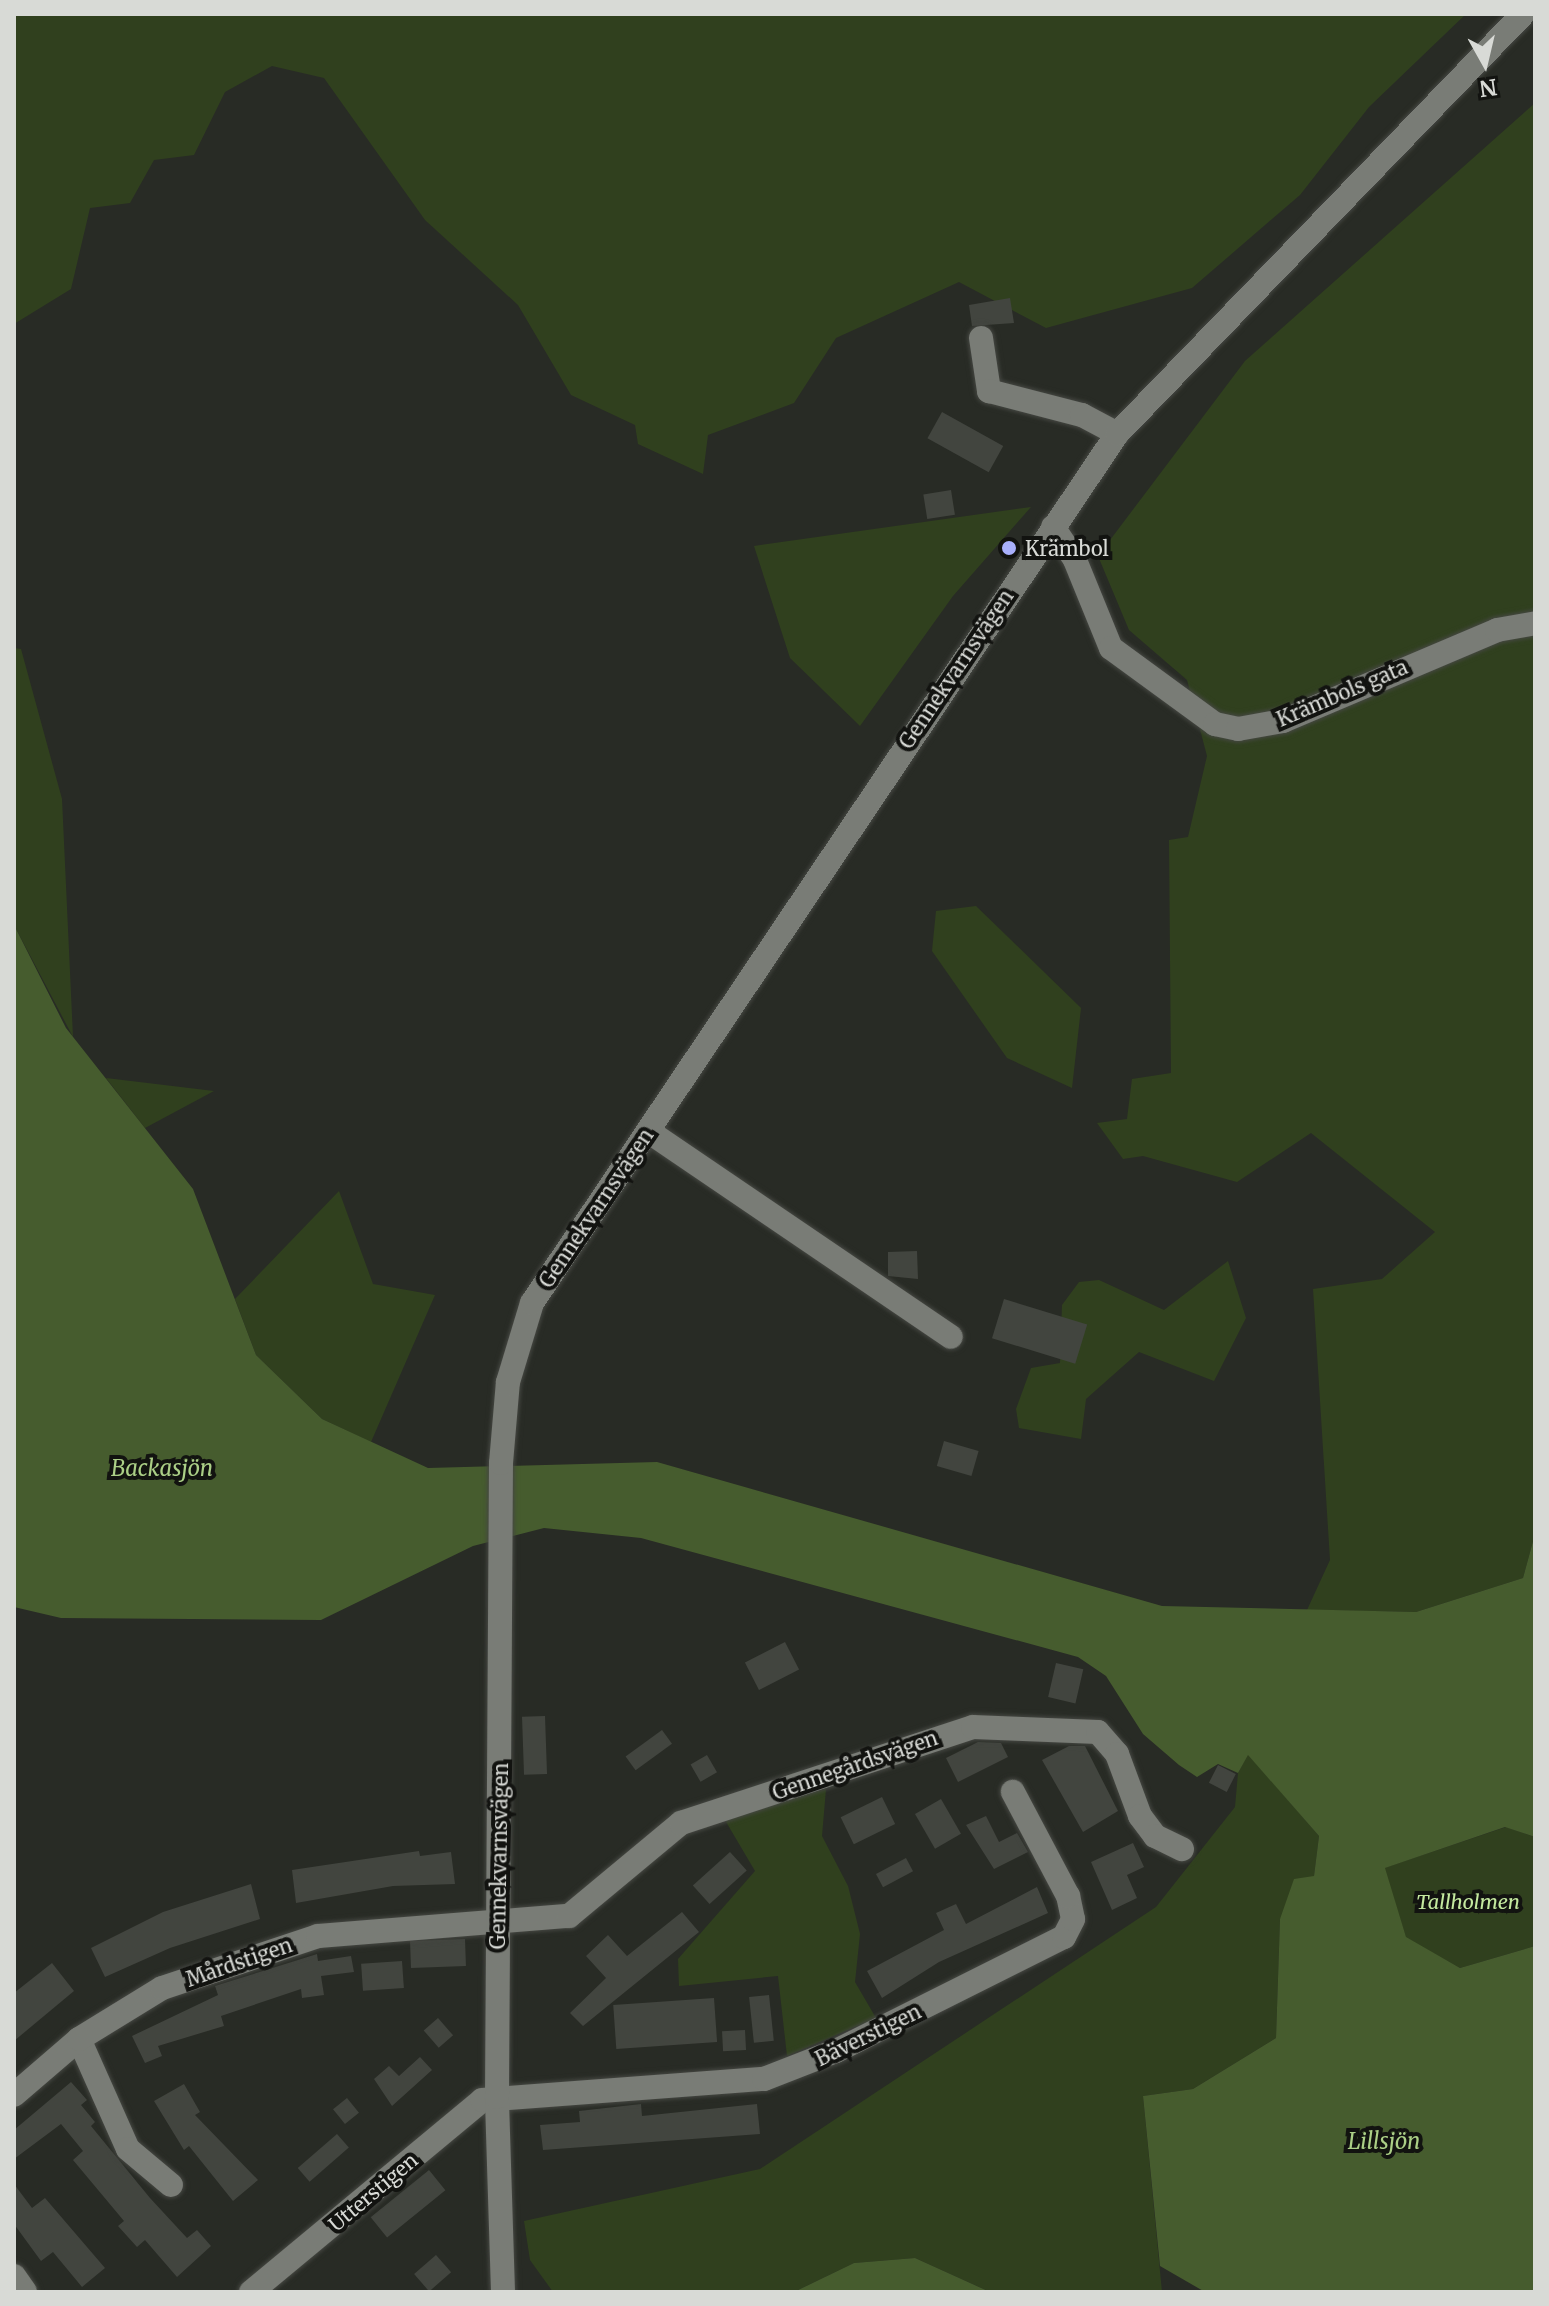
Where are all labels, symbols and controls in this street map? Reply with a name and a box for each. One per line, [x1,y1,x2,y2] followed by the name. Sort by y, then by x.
[1445,24,1525,104] north arrow
[1478,73,1499,103] text: N
[1025,536,1109,560] place label: Krämbol
[1000,539,1018,557] marker: Krämbol
[894,585,1018,753] street label: Gennekvarnsvägen
[1273,655,1411,731] street label: Krämbols gata
[534,1124,658,1292] street label: Gennekvarnsvägen
[111,1456,213,1482] water label: Backasjön
[769,1725,941,1805] street label: Gennegårdsvägen
[485,1763,513,1949] street label: Gennekvarnsvägen
[1416,1889,1520,1913] park label: Tallholmen
[183,1933,295,1991] street label: Mårdstigen
[811,1999,925,2071] street label: Bäverstigen
[1348,2129,1420,2155] water label: Lillsjön
[324,2148,422,2236] street label: Utterstigen

